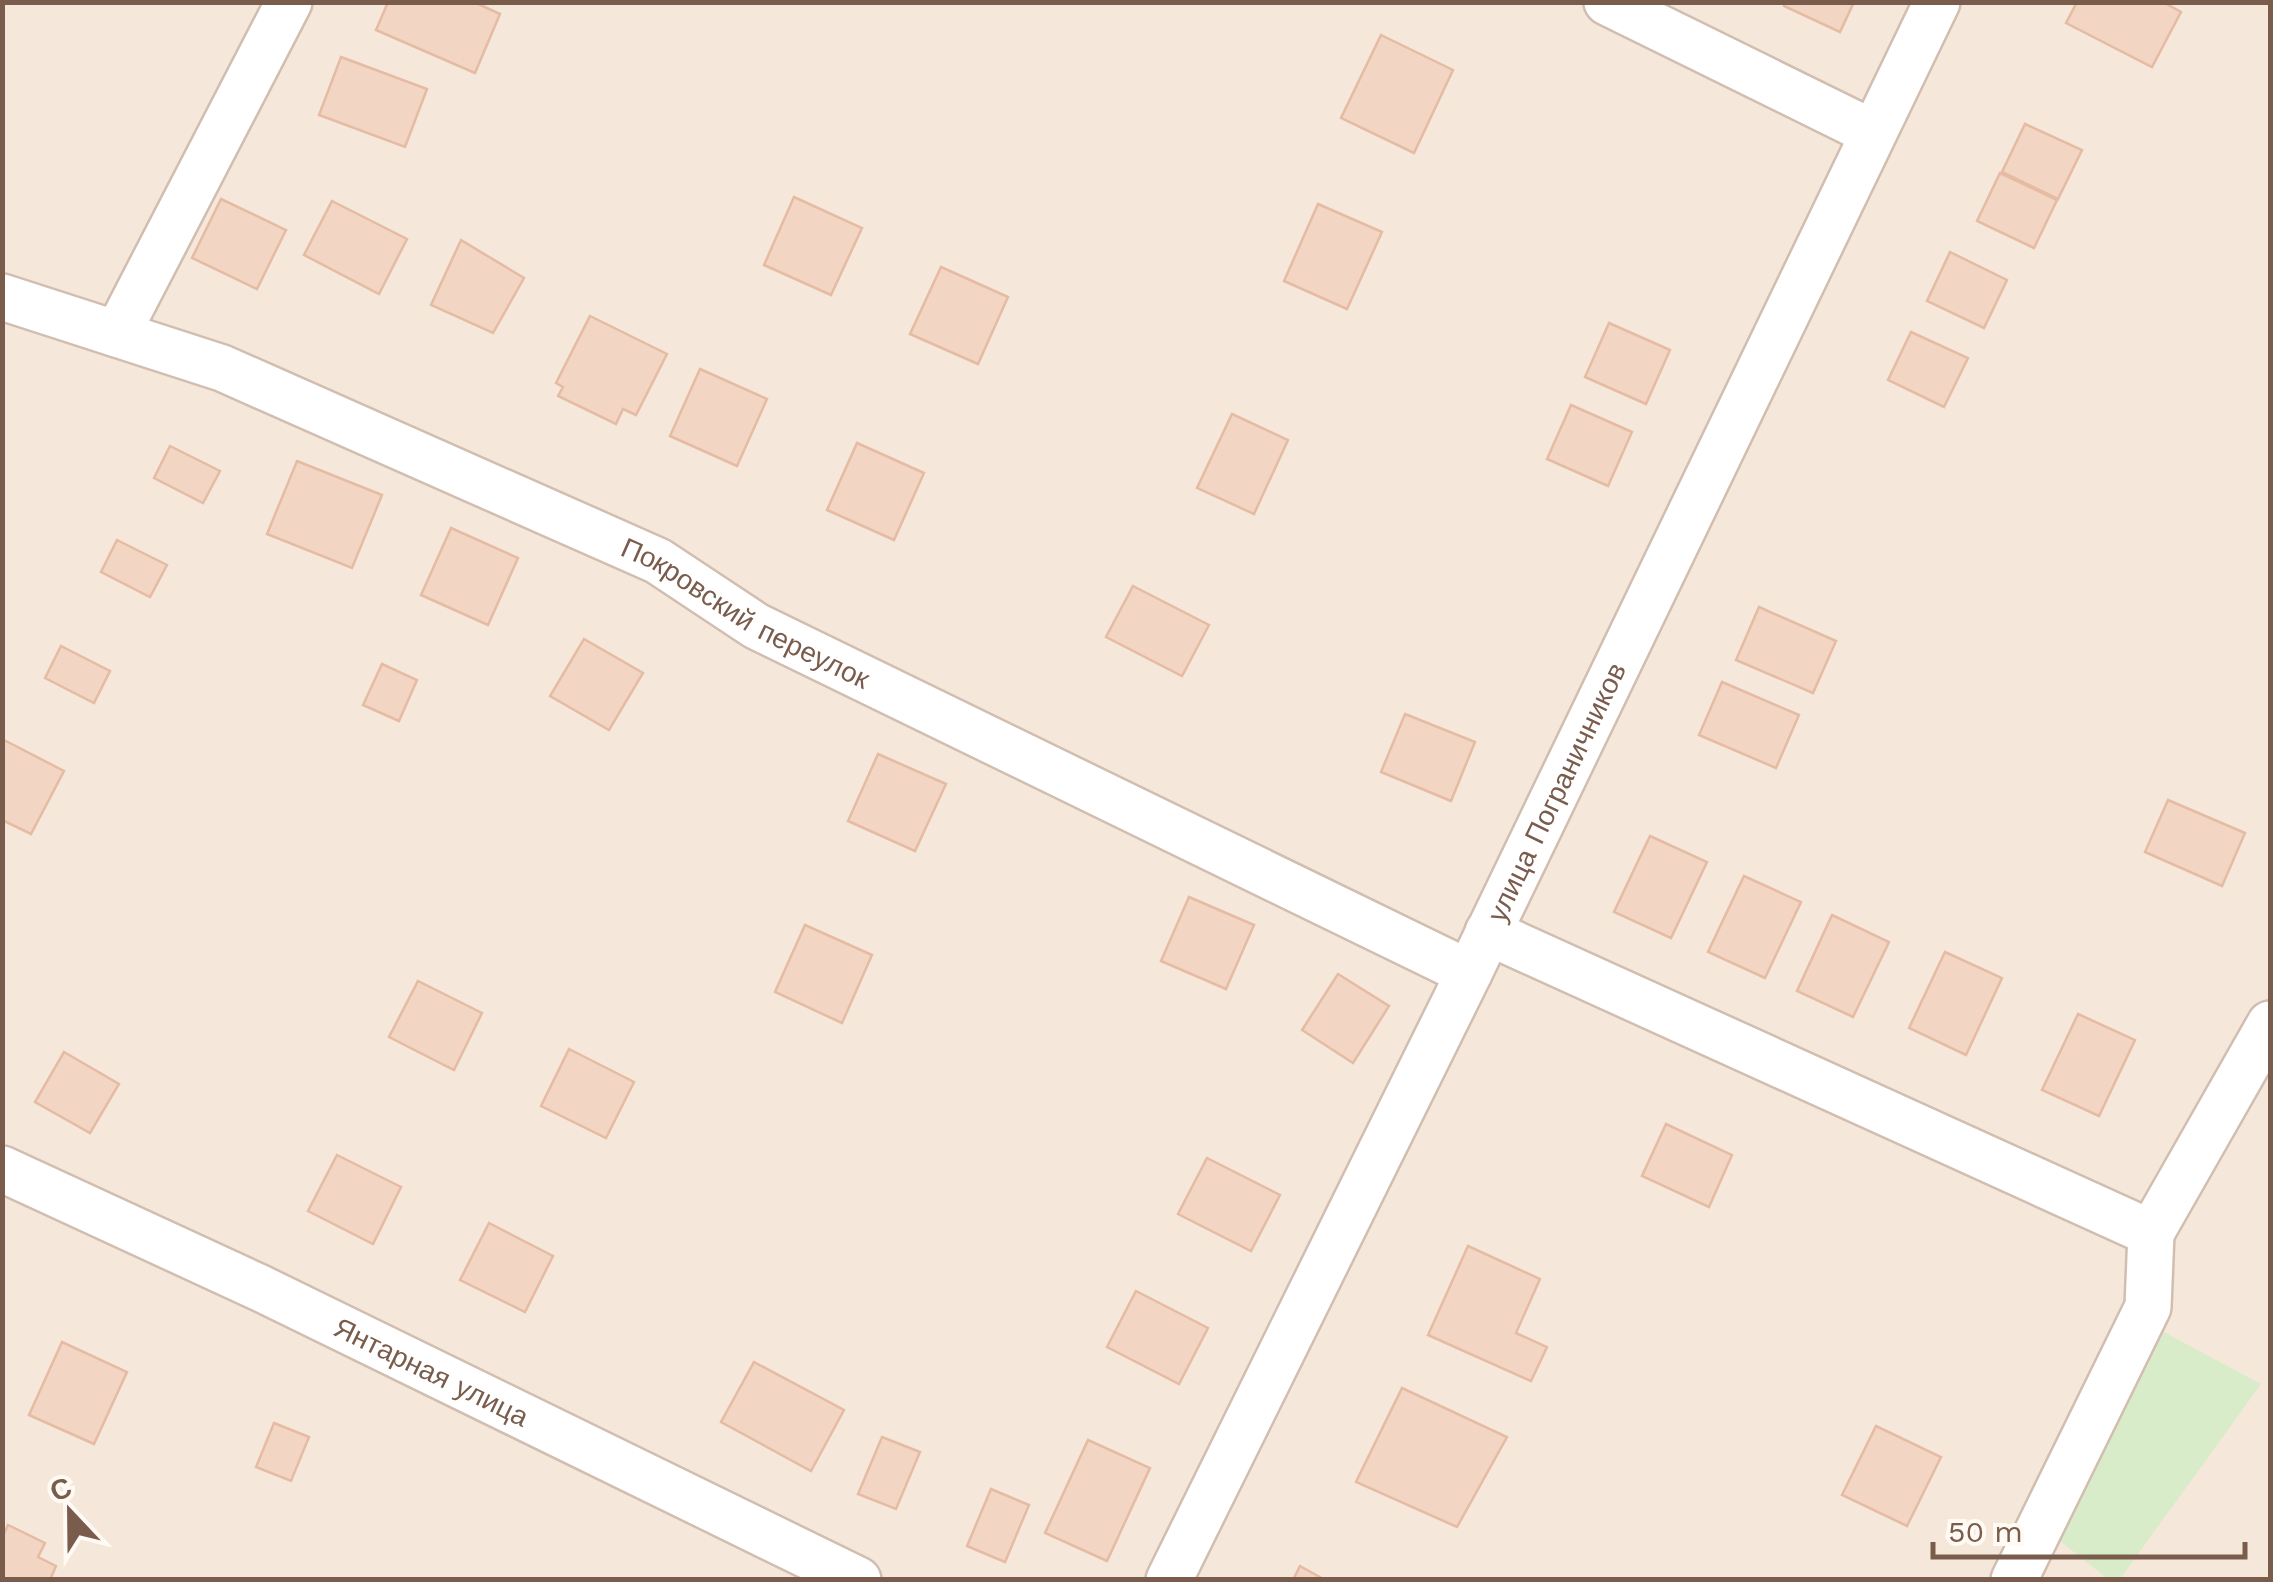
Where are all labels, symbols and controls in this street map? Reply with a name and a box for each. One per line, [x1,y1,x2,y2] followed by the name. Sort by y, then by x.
[616,530,876,696] street label: Покровский переулок
[1480,657,1633,927] street label: улица Пограничников
[329,1310,534,1433] street label: Янтарная улица
[20,1462,120,1562] north arrow
[45,1470,76,1508] text: С
[1933,1497,2246,1559] scale bar
[1948,1514,2023,1549] text: 50 m

